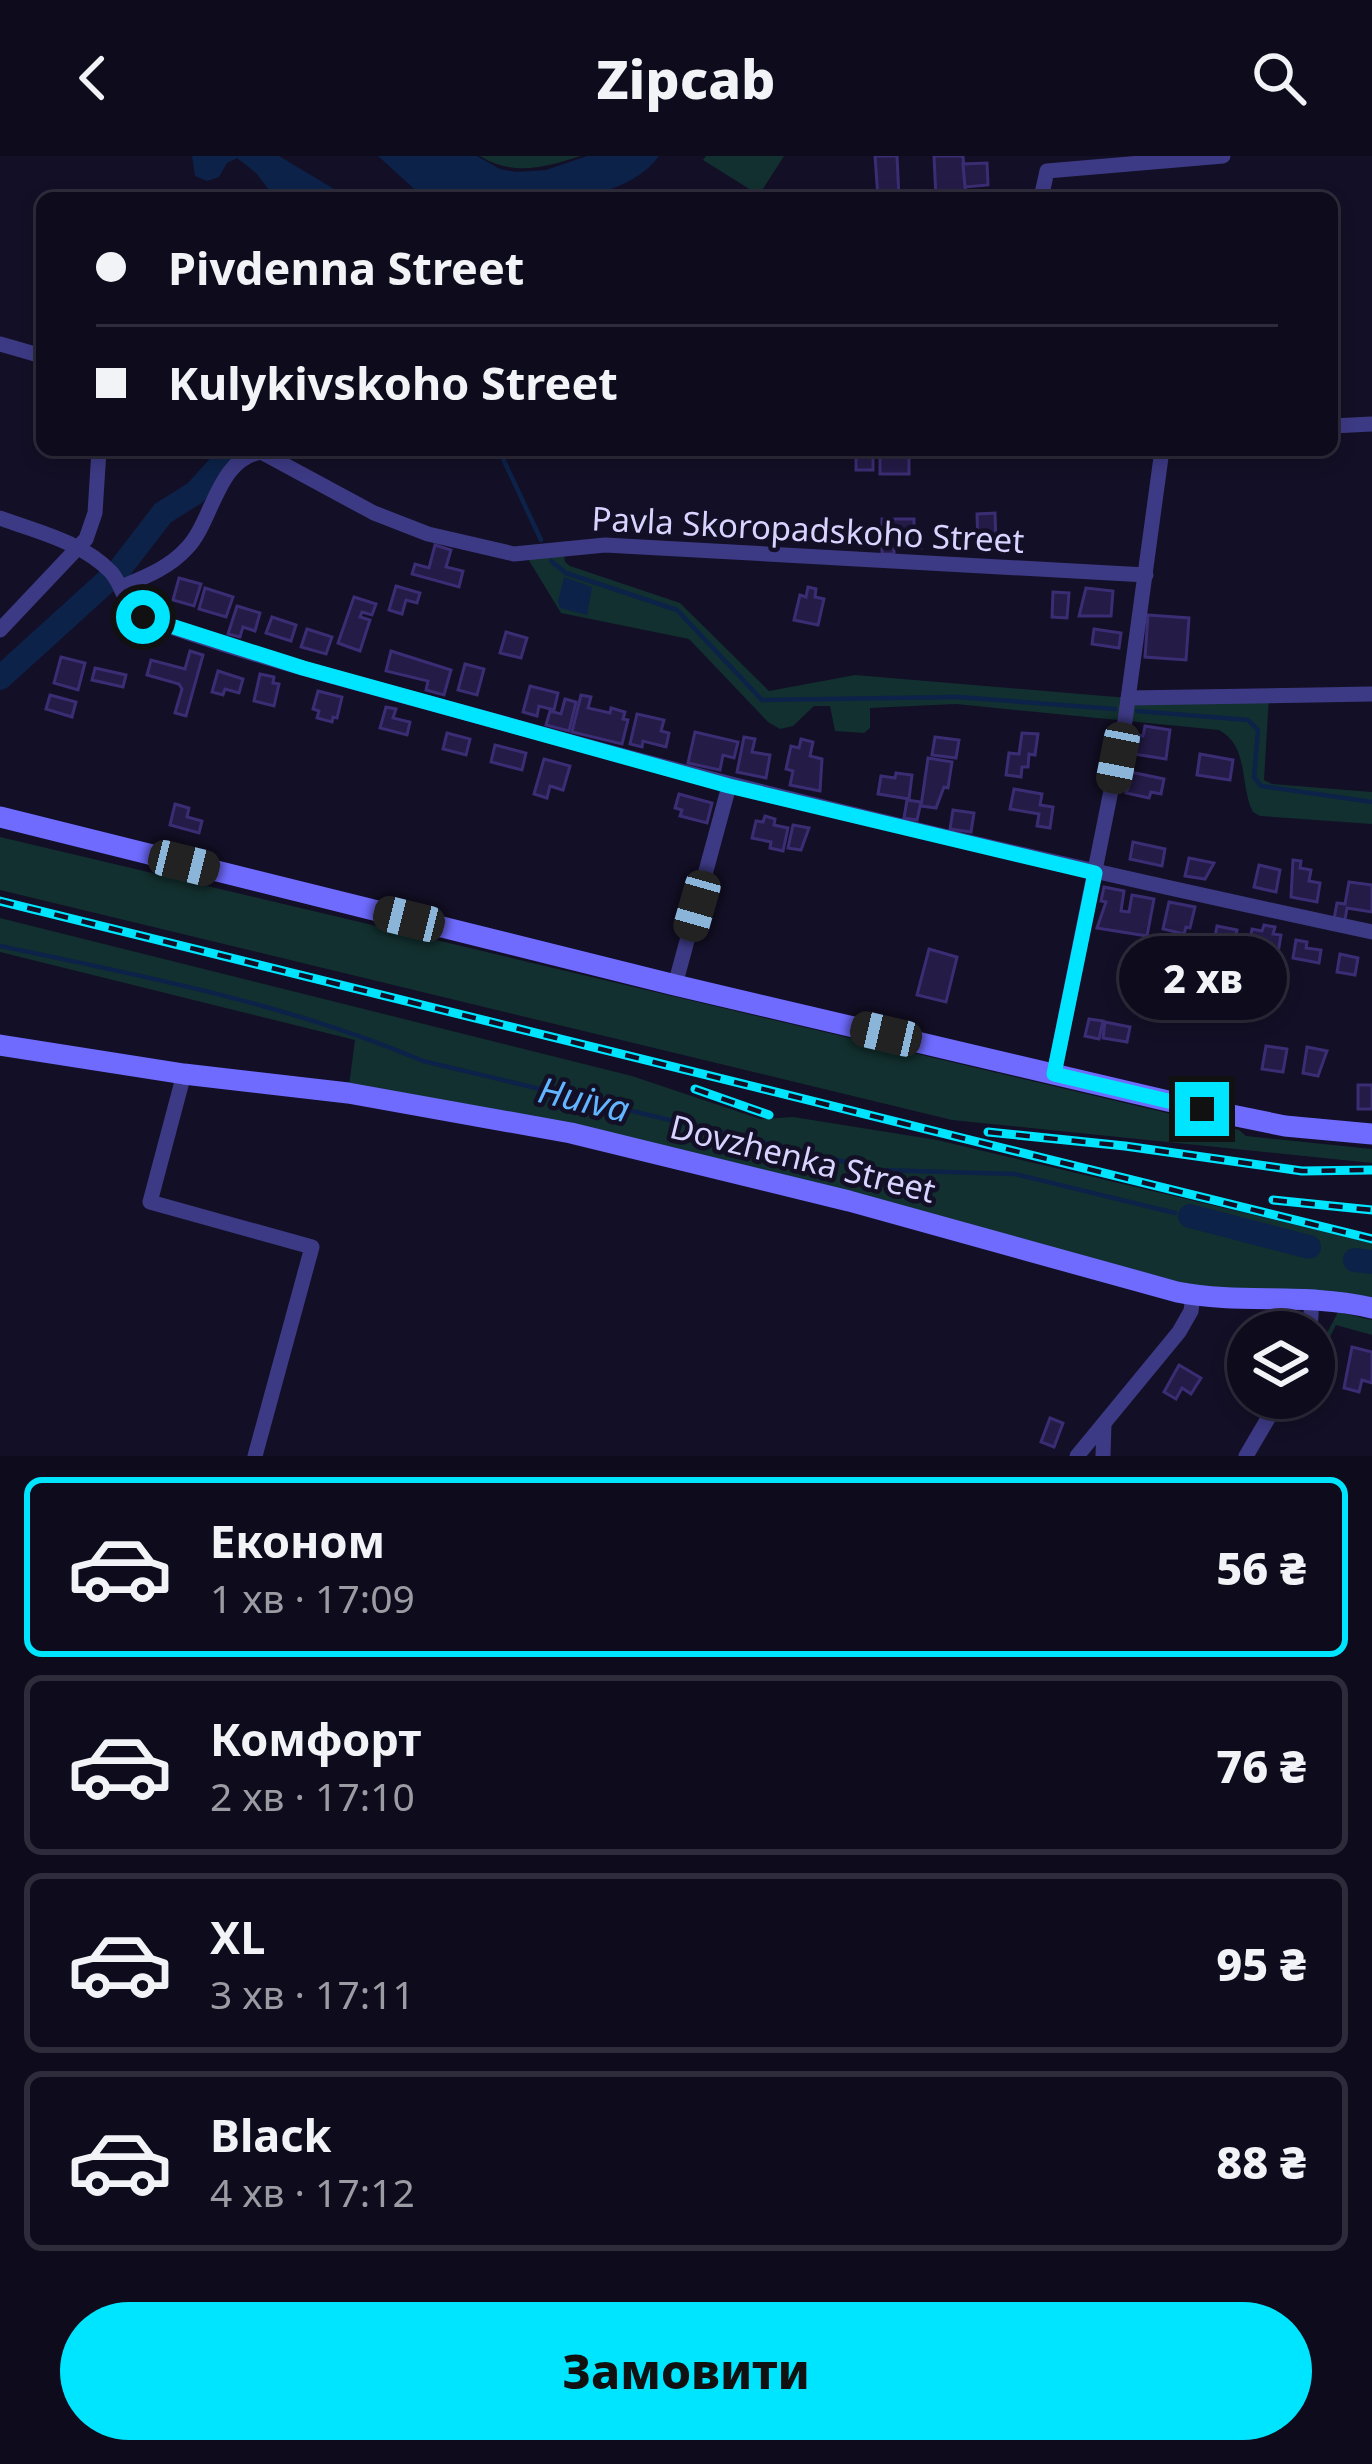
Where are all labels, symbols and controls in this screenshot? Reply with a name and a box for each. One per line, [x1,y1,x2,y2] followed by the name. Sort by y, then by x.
[596,41,776,115] text: Zipcab
[60,45,126,111] icon: back
[1246,45,1312,111] icon: search
[168,237,524,298] text: Pivdenna Street
[168,352,618,413] text: Kulykivskoho Street
[591,495,1025,563] street label: Pavla Skoropadskoho Street
[116,590,170,644] route start
[1093,719,1143,797] car
[145,837,223,889] car
[670,866,724,946] car
[370,893,448,945] car
[1118,935,1286,1019] callout: 2 хв
[1163,951,1243,1004] text: 2 хв
[847,1008,925,1060] car
[534,1065,634,1133] water label: Huiva
[1175,1082,1229,1136] route end
[666,1103,940,1213] street label: Dovzhenka Street
[1227,1311,1335,1419] map controls
[1227,1311,1335,1419] button: layers
[210,1510,385,1571] text: Економ
[66,1513,174,1621] icon: car
[1216,1537,1306,1598] text: 56 ₴
[210,1571,415,1624] text: 1 хв · 17:09
[210,1708,421,1769] text: Комфорт
[66,1711,174,1819] icon: car
[1216,1735,1306,1796] text: 76 ₴
[210,1769,415,1822] text: 2 хв · 17:10
[210,1906,265,1967] text: XL
[66,1909,174,2017] icon: car
[1216,1933,1306,1994] text: 95 ₴
[210,1967,415,2020] text: 3 хв · 17:11
[210,2104,331,2165] text: Black
[66,2107,174,2215] icon: car
[1216,2131,1306,2192] text: 88 ₴
[210,2165,415,2218] text: 4 хв · 17:12
[60,2302,1312,2440] button: Замовити

